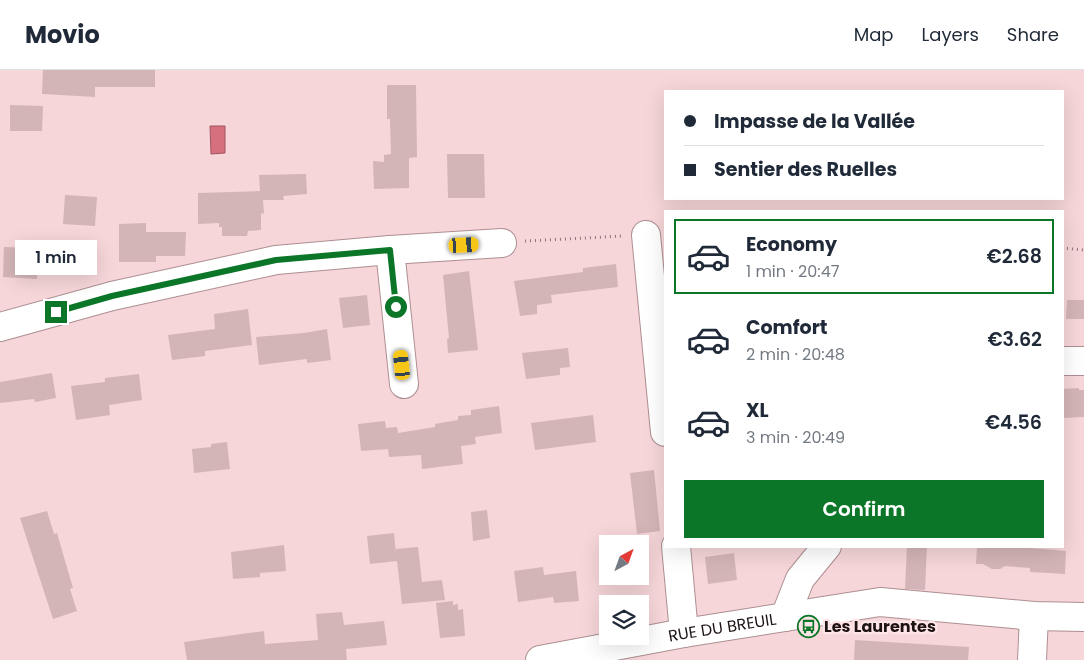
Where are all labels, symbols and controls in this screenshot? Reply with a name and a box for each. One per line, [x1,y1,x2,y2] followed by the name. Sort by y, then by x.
[25,18,100,51] text: Movio
[854,22,894,47] text: Map
[922,22,979,47] text: Layers
[1007,22,1059,47] text: Share
[714,108,915,135] text: Impasse de la Vallée
[714,156,897,183] text: Sentier des Ruelles
[746,231,837,258] text: Economy
[686,234,731,279] icon: car
[448,237,479,253] car
[15,240,97,274] callout: 1 min
[987,243,1042,270] text: €2.68
[35,246,77,269] text: 1 min
[746,260,839,283] text: 1 min · 20:47
[385,296,407,318] route start
[45,301,67,323] route end
[746,314,828,341] text: Comfort
[686,317,731,362] icon: car
[987,326,1042,353] text: €3.62
[746,343,845,366] text: 2 min · 20:48
[392,349,411,381] car
[746,397,769,424] text: XL
[686,400,731,445] icon: car
[985,409,1042,436] text: €4.56
[746,426,845,449] text: 3 min · 20:49
[684,480,1044,538] button: Confirm
[599,535,649,585] north arrow
[599,535,649,645] map controls
[599,595,649,645] button: layers
[666,608,778,648] street label: RUE DU BREUIL
[796,614,820,638] bus stop icon: Les Laurentes
[824,615,936,638] place label: Les Laurentes

